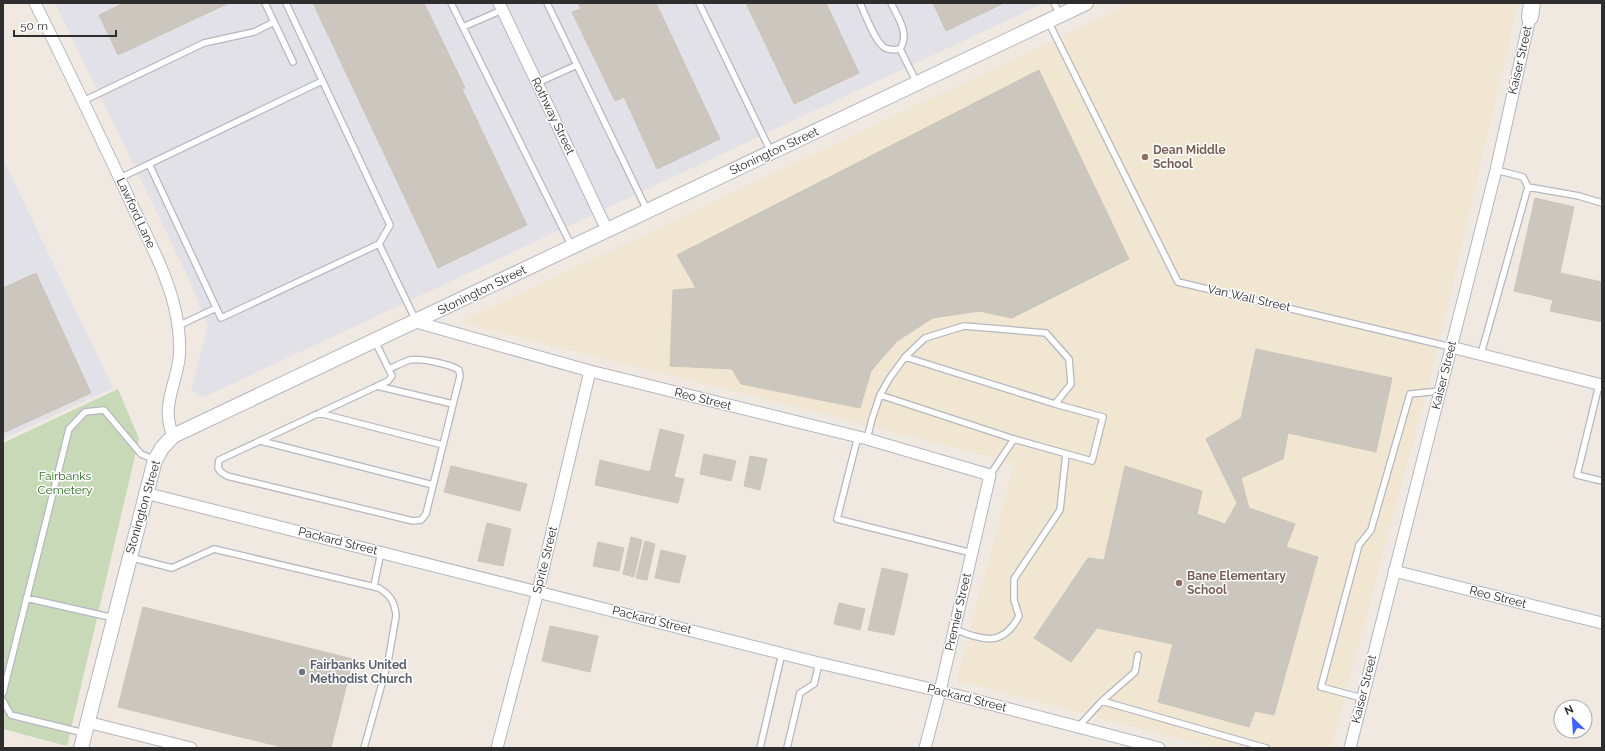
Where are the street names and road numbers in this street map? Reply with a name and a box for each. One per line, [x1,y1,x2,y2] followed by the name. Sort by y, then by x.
[1505,24,1535,96] street label: Kaiser Street
[528,75,578,157] street label: Rothway Street
[727,124,821,178] street label: Stonington Street
[114,176,158,250] street label: Lawford Lane
[436,263,528,317] street label: Stonington Street
[1206,282,1292,314] street label: Van Wall Street
[1429,339,1459,411] street label: Kaiser Street
[673,385,733,413] street label: Reo Street
[123,459,163,555] street label: Stonington Street
[297,524,379,558] street label: Packard Street
[530,525,560,595] street label: Sprite Street
[942,572,974,652] street label: Premier Street
[1468,583,1528,611] street label: Reo Street
[611,603,693,637] street label: Packard Street
[1349,653,1379,725] street label: Kaiser Street
[926,681,1008,715] street label: Packard Street

